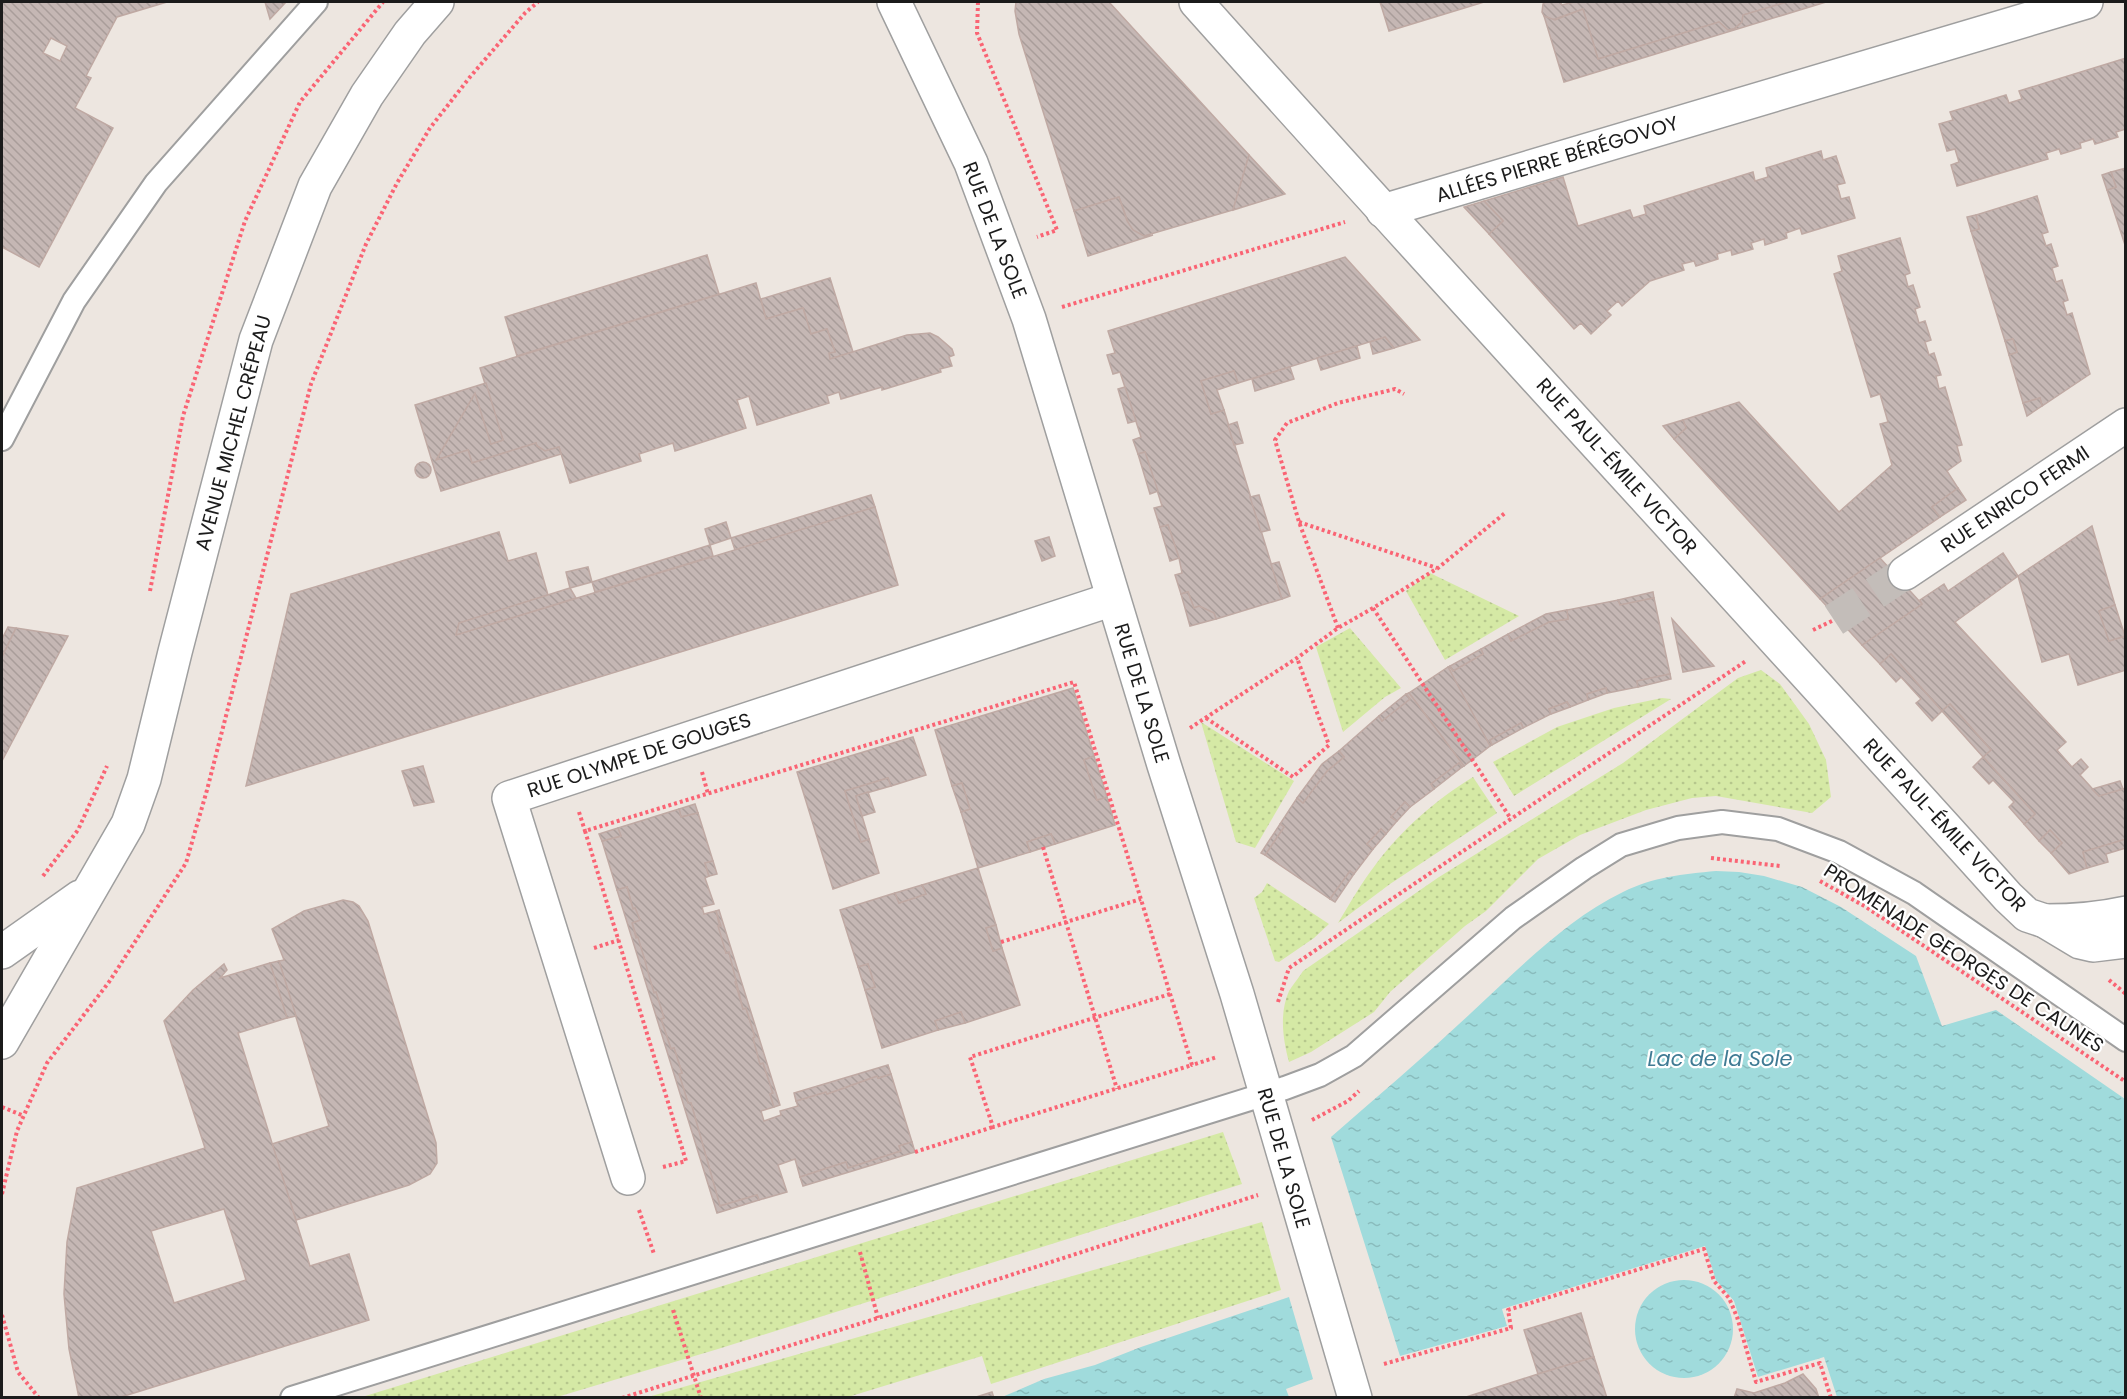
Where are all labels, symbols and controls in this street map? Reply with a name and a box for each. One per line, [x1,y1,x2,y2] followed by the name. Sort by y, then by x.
[1432,109,1682,209] street label: ALLÉES PIERRE BÉRÉGOVOY
[956,157,1034,303] street label: RUE DE LA SOLE
[188,312,278,554] street label: AVENUE MICHEL CRÉPEAU
[1530,372,1704,560] street label: RUE PAUL-ÉMILE VICTOR
[1935,439,2095,559] street label: RUE ENRICO FERMI
[1107,620,1177,766] street label: RUE DE LA SOLE
[524,706,754,804] street label: RUE OLYMPE DE GOUGES
[1857,732,2033,918] street label: RUE PAUL-ÉMILE VICTOR
[1818,857,2110,1059] street label: PROMENADE GEORGES DE CAUNES
[1647,1044,1793,1073] water label: Lac de la Sole
[1251,1085,1317,1231] street label: RUE DE LA SOLE

